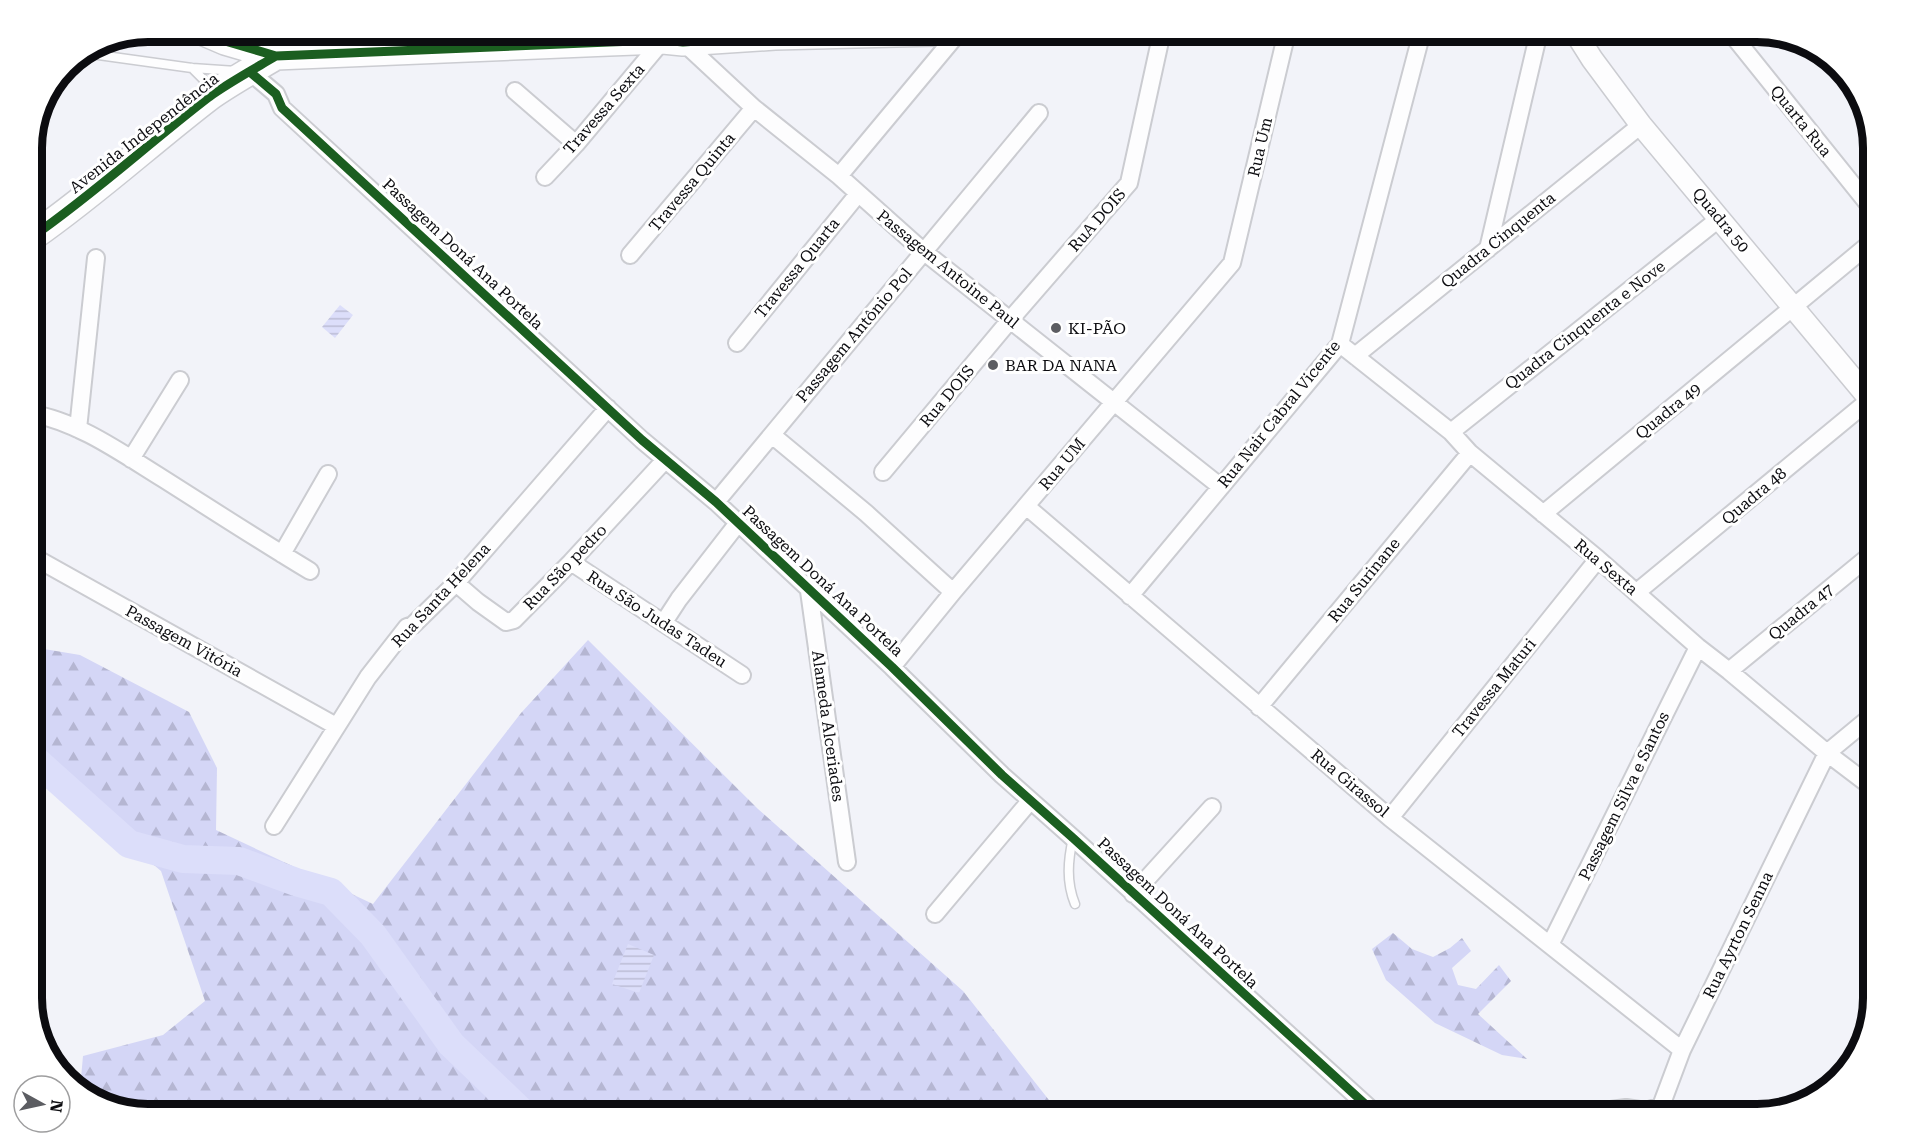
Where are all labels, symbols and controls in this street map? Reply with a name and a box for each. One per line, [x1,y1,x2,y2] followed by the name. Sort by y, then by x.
[560,60,649,158] street label: Travessa Sexta
[66,69,223,197] street label: Avenida Independência
[1766,82,1836,161] street label: Quarta Rua
[1244,115,1276,179] street label: Rua Um
[645,128,739,235] street label: Travessa Quinta
[379,175,547,334] street label: Passagem Doná Ana Portela
[1688,184,1754,256] street label: Quadra 50
[1065,185,1129,255] street label: RuA DOIS
[1437,188,1559,292] street label: Quadra Cinquenta
[873,206,1023,332] street label: Passagem Antoine Paul
[751,214,843,322] street label: Travessa Quarta
[1501,256,1669,394] street label: Quadra Cinquenta e Nove
[792,264,916,406] street label: Passagem Antônio Pol
[1068,319,1126,338] place label: KI-PÃO
[1049,321,1063,335] marker: KI-PÃO
[1214,336,1344,491] street label: Rua Nair Cabral Vicente
[1005,356,1118,375] place label: BAR DA NANA
[986,358,1000,372] marker: BAR DA NANA
[916,361,978,431] street label: Rua DOIS
[1632,379,1705,443] street label: Quadra 49
[1035,434,1089,494] street label: Rua UM
[1718,463,1790,529] street label: Quadra 48
[739,502,907,661] street label: Passagem Doná Ana Portela
[519,520,611,614] street label: Rua São pedro
[1324,534,1404,626] street label: Rua Surinane
[1571,535,1642,599] street label: Rua Sexta
[388,539,494,651] street label: Rua Santa Helena
[584,567,730,671] street label: Rua São Judas Tadeu
[1765,580,1838,644] street label: Quadra 47
[122,601,246,681] street label: Passagem Vitória
[1448,635,1540,741] street label: Travessa Maturi
[808,649,848,803] street label: Alameda Alceriades
[1575,708,1673,883] street label: Passagem Silva e Santos
[1307,745,1393,821] street label: Rua Girassol
[1094,834,1262,993] street label: Passagem Doná Ana Portela
[1699,868,1777,1002] street label: Rua Ayrton Senna
[12,1074,72,1134] north arrow
[46,1099,67,1113] text: N

